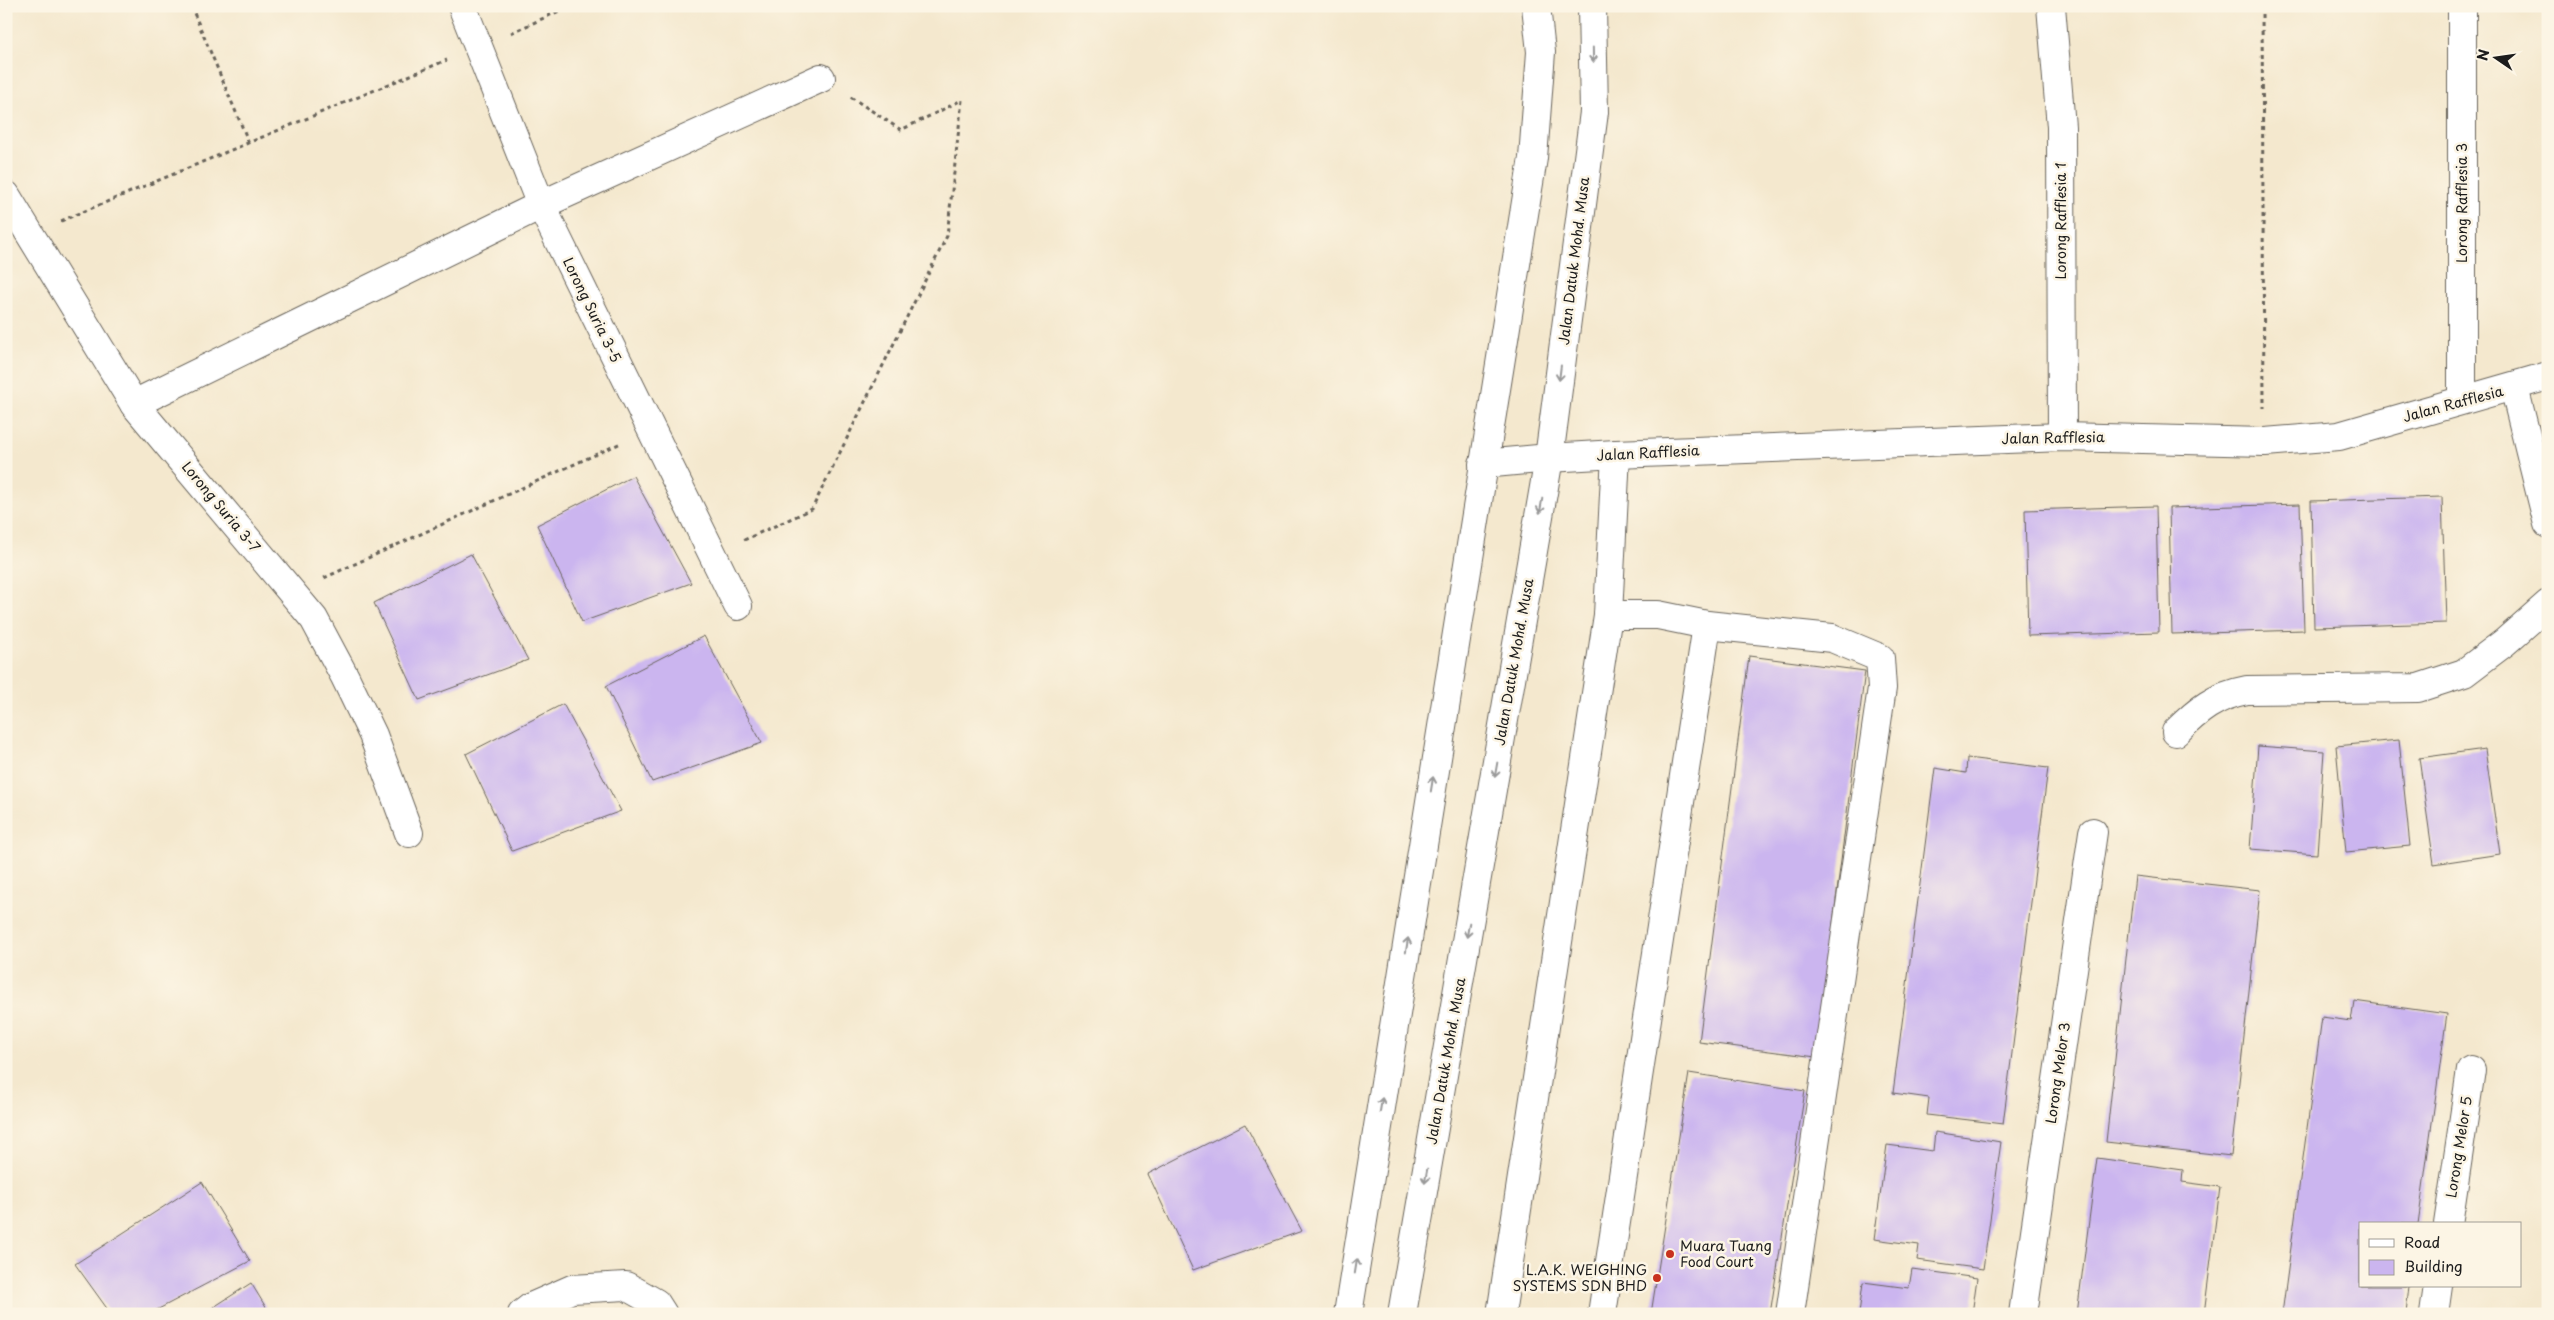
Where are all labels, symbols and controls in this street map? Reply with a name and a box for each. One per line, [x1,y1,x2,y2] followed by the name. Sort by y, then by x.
[2472,32,2522,82] north arrow
[1588,46,1598,63] one-way arrow
[2471,47,2494,63] text: N
[2451,143,2472,263] street label: Lorong Rafflesia 3
[2050,162,2071,280] street label: Lorong Rafflesia 1
[1553,175,1594,346] street label: Jalan Datuk Mohd. Musa
[558,254,627,366] street label: Lorong Suria 3-5
[1555,365,1565,381] one-way arrow
[2400,380,2506,427] street label: Jalan Rafflesia
[2001,426,2105,449] street label: Jalan Rafflesia
[1596,439,1700,466] street label: Jalan Rafflesia
[177,457,266,557] street label: Lorong Suria 3-7
[1535,498,1545,514] one-way arrow
[1488,577,1539,747] street label: Jalan Datuk Mohd. Musa
[1490,762,1500,778] one-way arrow
[1428,777,1438,793] one-way arrow
[1463,922,1473,938] one-way arrow
[1402,937,1412,953] one-way arrow
[1420,976,1471,1146] street label: Jalan Datuk Mohd. Musa
[2040,1021,2075,1125] street label: Lorong Melor 3
[2440,1095,2477,1199] street label: Lorong Melor 5
[1377,1097,1387,1113] one-way arrow
[1420,1168,1430,1184] one-way arrow
[2359,1222,2522,1288] legend
[2404,1230,2440,1253] text: Road
[1680,1235,1772,1272] place label: Muara Tuang Food Court
[1664,1248,1676,1260] marker: Muara Tuang Food Court
[2404,1254,2463,1277] text: Building
[1351,1258,1361,1274] one-way arrow
[1513,1259,1647,1296] place label: L.A.K. WEIGHING SYSTEMS SDN BHD
[1651,1272,1663,1284] marker: L.A.K. WEIGHING SYSTEMS SDN BHD

